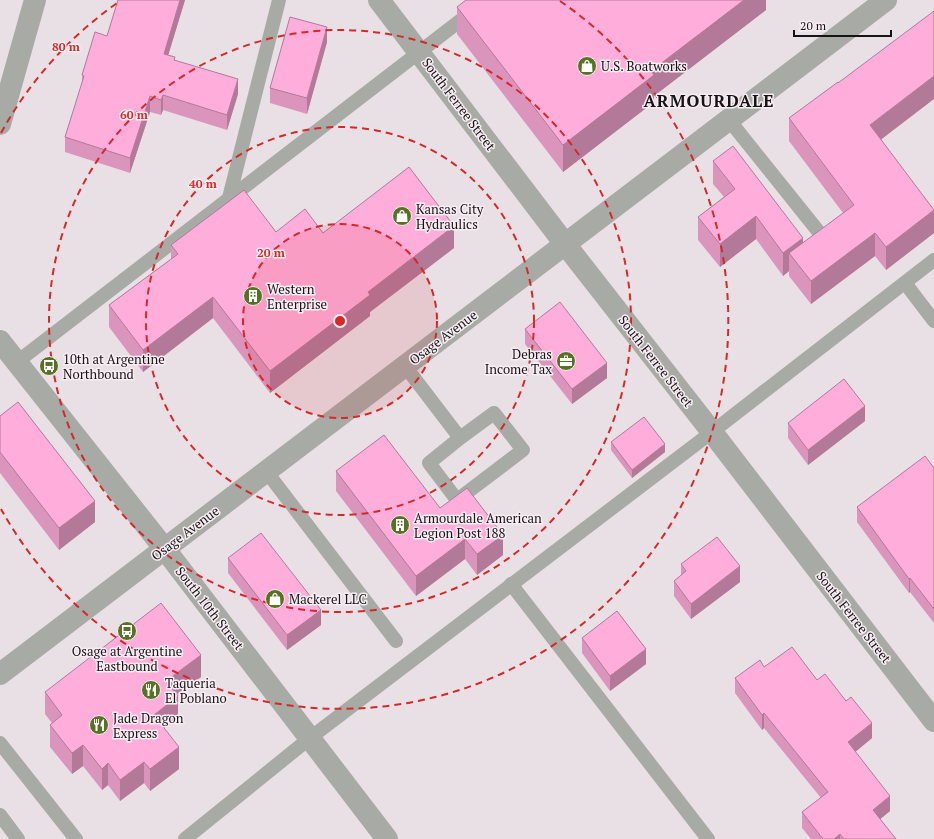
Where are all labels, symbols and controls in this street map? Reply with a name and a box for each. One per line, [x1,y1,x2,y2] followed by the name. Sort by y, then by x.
[794,12,891,38] scale bar
[800,18,827,33] text: 20 m
[52,39,80,54] text: 80 m
[418,54,500,154] street label: South Ferree Street
[576,55,598,77] shop icon: U.S. Boatworks
[601,57,687,75] place label: U.S. Boatworks
[643,89,775,112] district label: ARMOURDALE
[120,107,148,122] text: 60 m
[189,176,217,191] text: 40 m
[416,200,484,233] place label: Kansas City Hydraulics
[391,205,413,227] shop icon: Kansas City Hydraulics
[257,245,285,260] text: 20 m
[267,280,327,313] place label: Western Enterprise
[242,285,264,307] building icon: Western Enterprise
[405,306,481,368] street label: Osage Avenue
[615,311,698,411] street label: South Ferree Street
[333,314,347,328] centre of rings
[485,345,552,378] place label: Debras Income Tax
[63,350,165,383] place label: 10th at Argentine Northbound
[555,350,577,372] office icon: Debras Income Tax
[38,355,60,377] bus stop icon: 10th at Argentine Northbound
[147,502,223,564] street label: Osage Avenue
[414,509,542,542] place label: Armourdale American Legion Post 188
[389,514,411,536] building icon: Armourdale American Legion Post 188
[172,563,248,654] street label: South 10th Street
[813,567,896,667] street label: South Ferree Street
[264,588,286,610] shop icon: Mackerel LLC
[289,590,367,608] place label: Mackerel LLC
[116,620,138,642] bus stop icon: Osage at Argentine Eastbound
[72,642,182,675] place label: Osage at Argentine Eastbound
[165,674,227,707] place label: Taqueria El Poblano
[140,679,162,701] restaurant icon: Taqueria El Poblano
[113,709,184,742] place label: Jade Dragon Express
[88,714,110,736] restaurant icon: Jade Dragon Express

